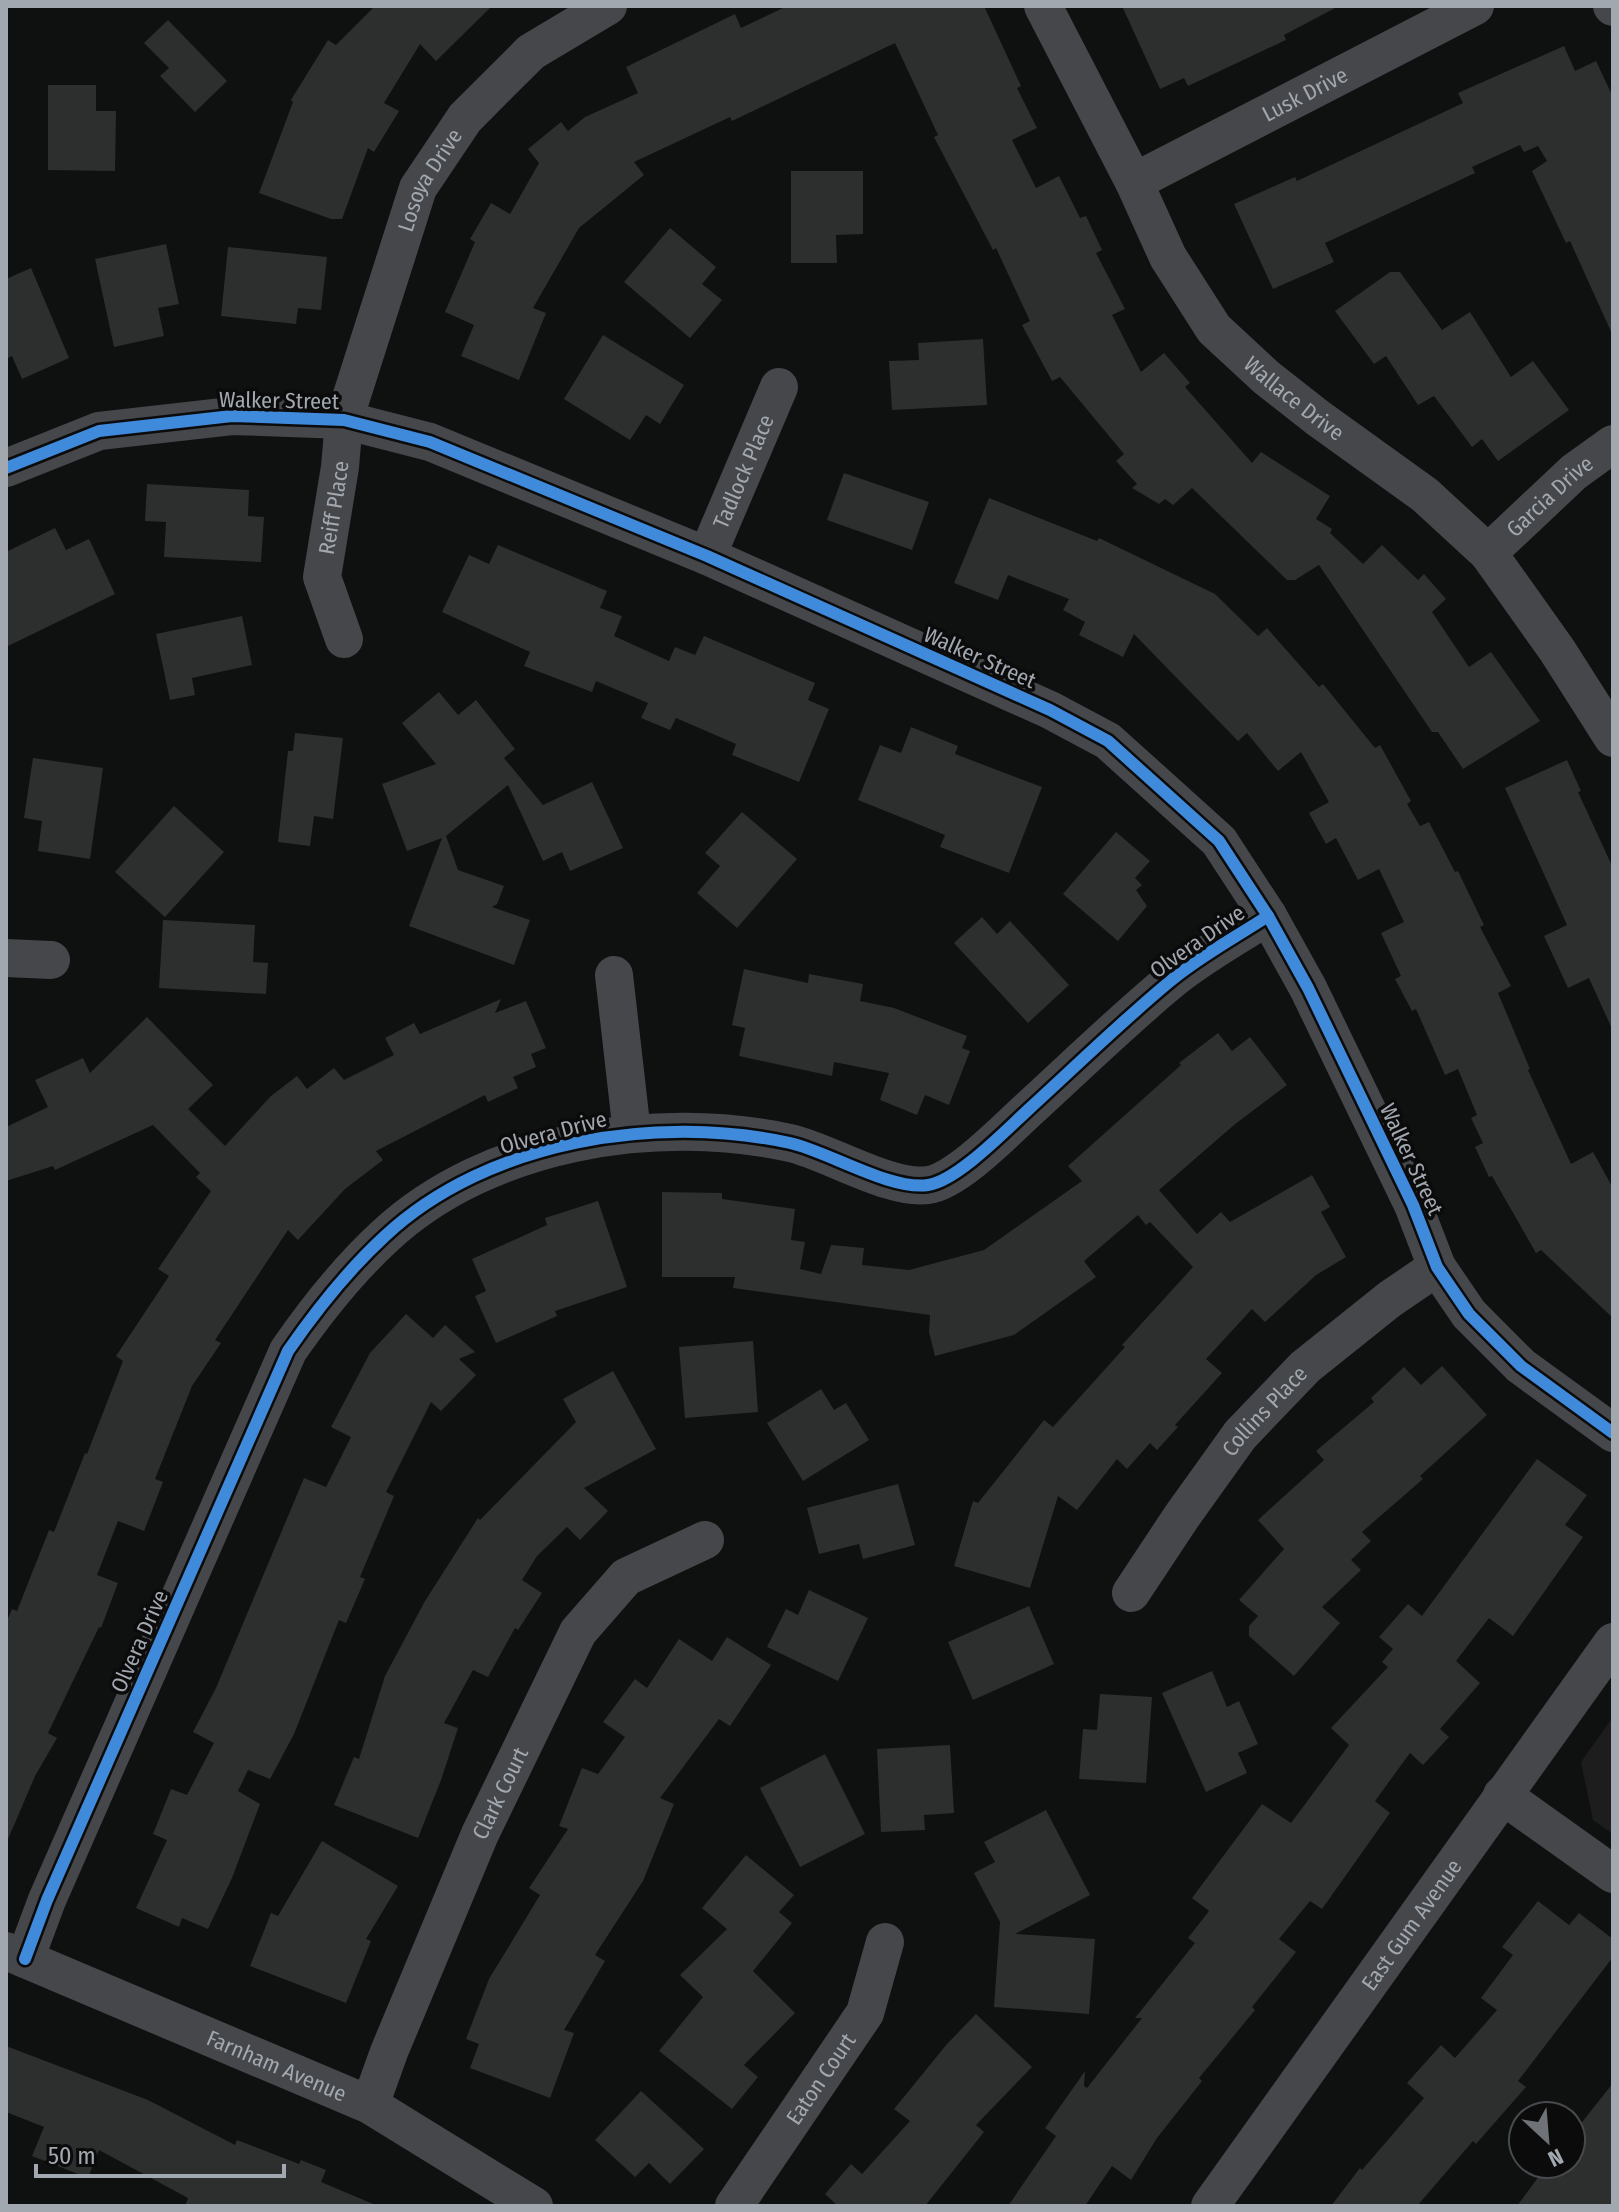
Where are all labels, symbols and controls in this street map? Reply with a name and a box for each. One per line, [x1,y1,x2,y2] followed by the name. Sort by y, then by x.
[1258,61,1352,128] street label: Lusk Drive
[392,123,468,235] street label: Losoya Drive
[1238,351,1349,446] street label: Wallace Drive
[219,386,340,415] street label: Walker Street
[707,410,780,533] street label: Tadlock Place
[1501,450,1598,543] street label: Garcia Drive
[313,460,354,557] street label: Reiff Place
[919,621,1041,695] street label: Walker Street
[1145,899,1250,984] street label: Olvera Drive
[1374,1099,1449,1220] street label: Walker Street
[497,1105,610,1160] street label: Olvera Drive
[1216,1360,1313,1462] street label: Collins Place
[105,1586,174,1697] street label: Olvera Drive
[466,1742,534,1844] street label: Clark Court
[1356,1854,1468,1996] street label: East Gum Avenue
[203,2025,350,2107] street label: Farnham Avenue
[780,2027,862,2130] street label: Eaton Court
[1507,2100,1587,2180] north arrow
[36,2128,284,2178] scale bar
[48,2142,96,2170] text: 50 m
[1544,2143,1567,2173] text: N

